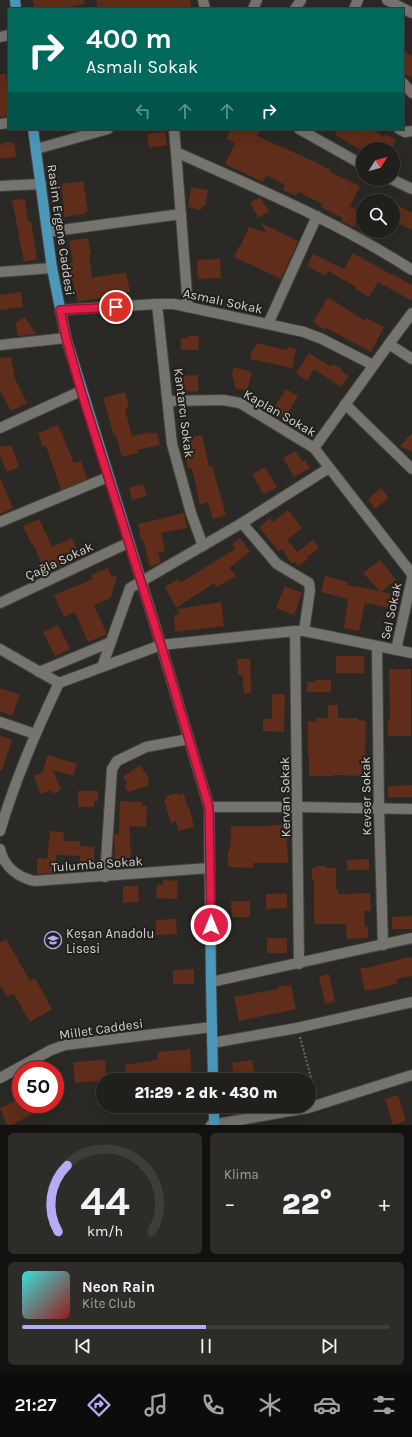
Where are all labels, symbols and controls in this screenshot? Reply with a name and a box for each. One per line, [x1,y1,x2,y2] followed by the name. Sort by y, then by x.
[86,22,172,55] text: 400 m
[20,24,72,76] icon: right
[86,56,198,78] text: Asmalı Sokak
[132,100,154,122] icon: left
[174,100,196,122] icon: ahead
[216,100,238,122] icon: ahead
[258,100,280,122] icon: right
[356,142,400,186] north arrow
[356,142,400,238] map controls
[44,163,78,297] street label: Rasim Ergene Caddesi
[356,194,400,238] button: search
[182,285,264,317] street label: Asmalı Sokak
[99,290,133,324] pin
[105,296,127,318] icon: arrive
[171,367,197,459] street label: Kantarcı Sokak
[241,386,319,440] street label: Kaplan Sokak
[23,539,95,583] street label: Çağla Sokak
[378,581,404,641] street label: Sel Sokak
[358,756,374,836] street label: Kevser Sokak
[277,757,293,837] street label: Kervan Sokak
[51,853,143,875] street label: Tulumba Sokak
[190,904,232,946] position arrow
[66,926,154,956] place label: Keşan Anadolu Lisesi
[43,930,63,950] school or university icon: Keşan Anadolu Lisesi
[58,1016,144,1042] street label: Millet Caddesi
[12,1061,64,1113] speed limit sign: 50
[134,1084,278,1102] text: 21:29 · 2 dk · 430 m
[224,1167,259,1182] text: Klima
[80,1176,130,1224] text: 44
[281,1186,333,1222] text: 22°
[224,1191,236,1217] text: −
[378,1191,390,1217] text: +
[87,1222,123,1239] text: km/h
[82,1278,155,1296] text: Neon Rain
[82,1296,136,1311] text: Kite Club
[72,1335,94,1357] icon: previous
[195,1335,217,1357] icon: pause
[318,1335,340,1357] icon: next
[85,1391,113,1419] icon: directions
[142,1391,170,1419] icon: music
[199,1391,227,1419] icon: phone
[256,1391,284,1419] icon: climate
[313,1391,341,1419] icon: car
[370,1391,398,1419] icon: filters
[14,1394,56,1416] text: 21:27

